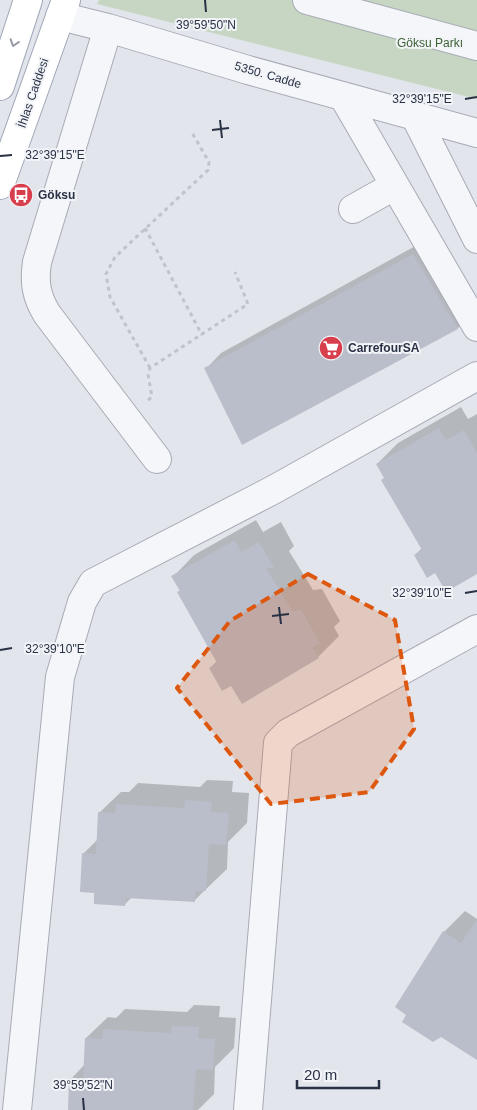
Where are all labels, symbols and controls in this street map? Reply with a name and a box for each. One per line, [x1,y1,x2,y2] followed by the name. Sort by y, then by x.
[176,18,236,32] text: 39°59'50"N
[397,36,463,50] park label: Göksu Parkı
[10,38,20,47] one-way arrow
[15,56,51,130] street label: İhlas Caddesi
[233,59,303,91] street label: 5350. Cadde
[392,92,452,106] text: 32°39'15"E
[25,148,85,162] text: 32°39'15"E
[8,182,34,208] bus stop icon: Göksu
[38,188,75,202] place label: Göksu
[318,335,344,361] supermarket icon: CarrefourSA
[348,341,420,355] place label: CarrefourSA
[392,586,452,600] text: 32°39'10"E
[25,642,85,656] text: 32°39'10"E
[297,1058,380,1090] scale bar
[304,1066,337,1083] text: 20 m
[53,1078,113,1092] text: 39°59'52"N

